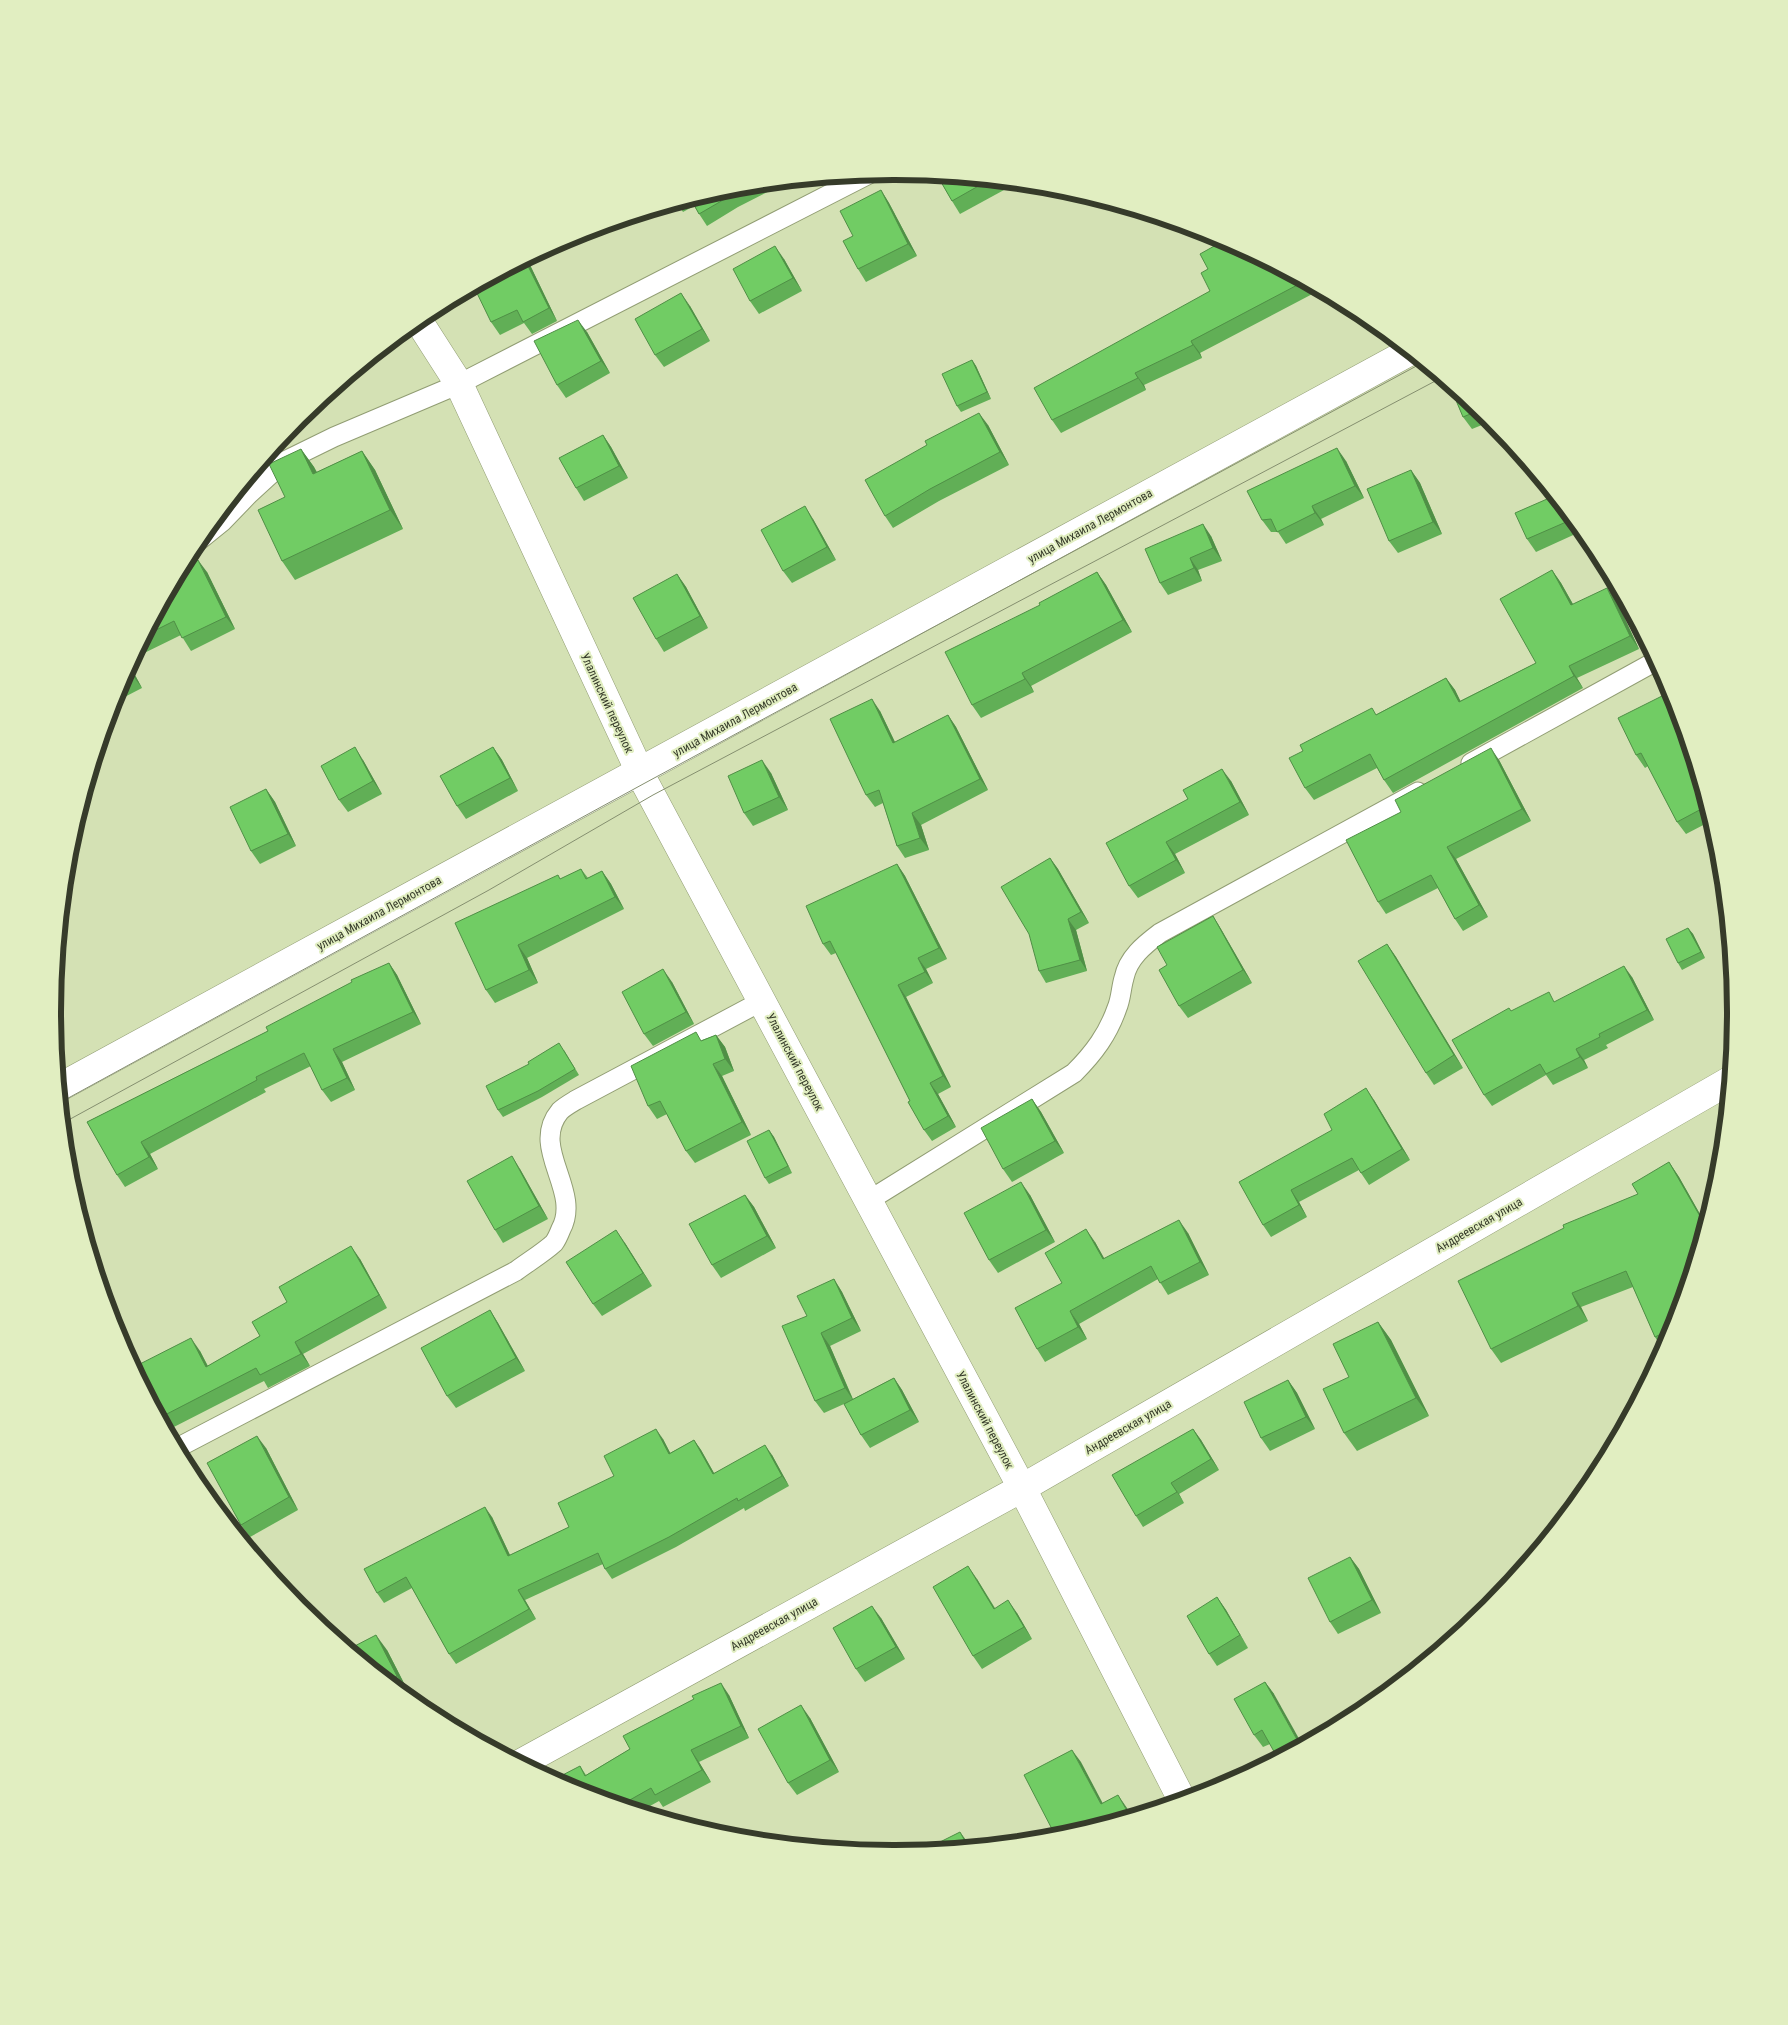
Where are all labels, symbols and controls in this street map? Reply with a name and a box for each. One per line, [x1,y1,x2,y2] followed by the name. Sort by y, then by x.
[1025,486,1155,566] street label: улица Михаила Лермонтова
[578,651,636,755] street label: Улалинский переулок
[670,680,800,760] street label: улица Михаила Лермонтова
[314,873,444,953] street label: улица Михаила Лермонтова
[763,1011,827,1113] street label: Улалинский переулок
[1433,1194,1525,1255] street label: Андреевская улица
[953,1369,1017,1471] street label: Улалинский переулок
[1082,1396,1174,1457] street label: Андреевская улица
[728,1594,820,1654] street label: Андреевская улица

